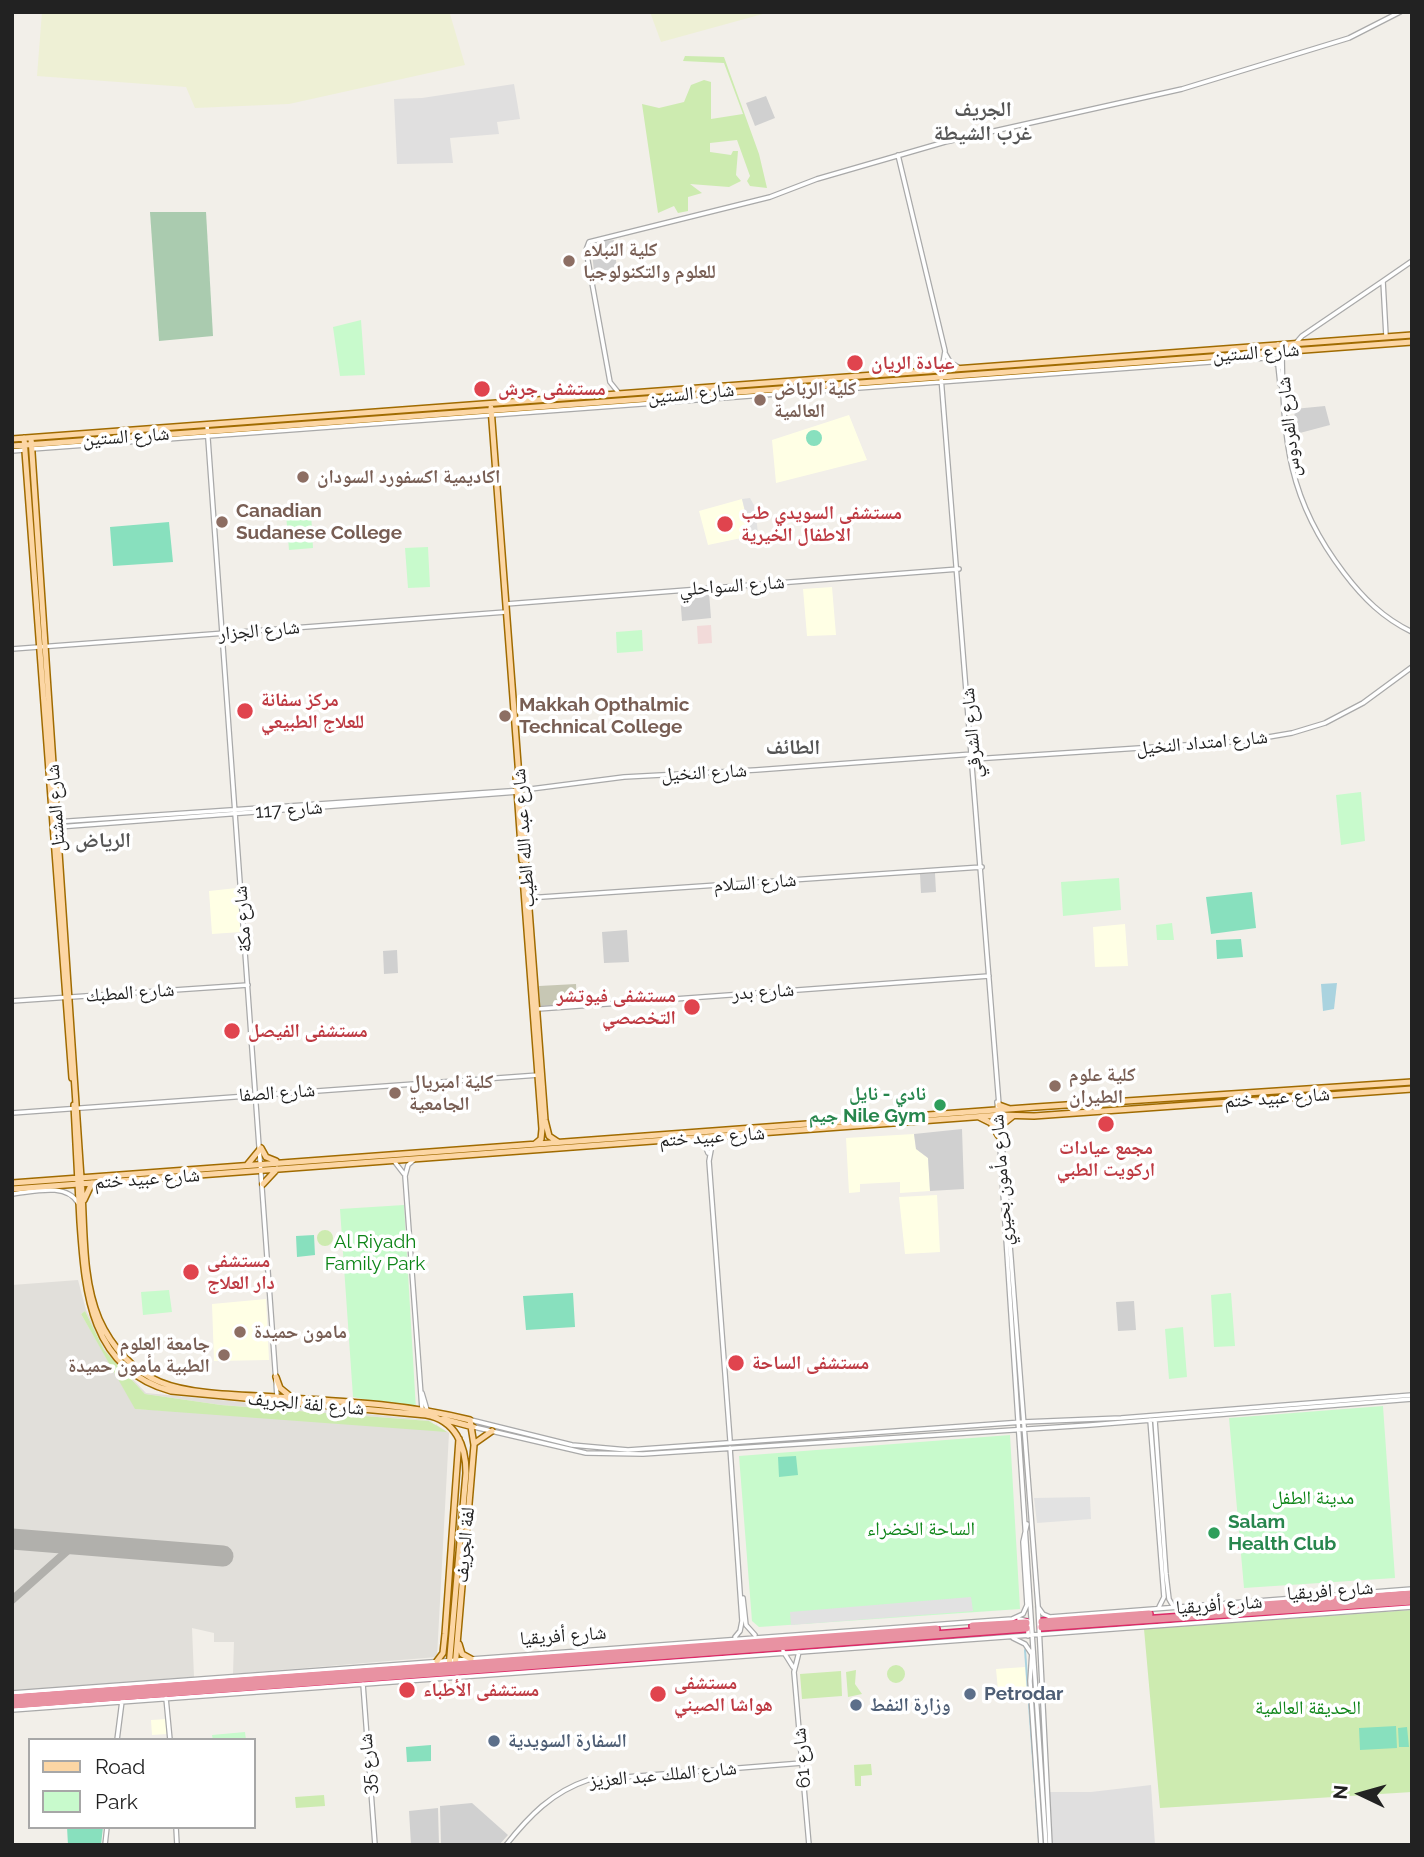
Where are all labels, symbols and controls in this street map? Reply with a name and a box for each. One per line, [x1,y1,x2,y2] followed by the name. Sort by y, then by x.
[934,97,1032,147] district label: الجريف غرب الشيطة
[583,239,716,283] place label: كلية النبلاء للعلوم والتكنولوجيا
[561,253,577,269] marker: كلية النبلاء للعلوم والتكنولوجيا
[1212,339,1300,367] street label: شارع الستين
[871,352,955,374] place label: عيادة الريان
[845,353,865,373] marker: عيادة الريان
[1272,376,1306,478] street label: شارع الفردوس
[498,378,606,400] place label: مستشفى جرش
[774,378,857,422] place label: كلية الرباض العالمية
[472,379,492,399] marker: مستشفى جرش
[647,379,735,409] street label: شارع الستين
[752,392,768,408] marker: كلية الرباض العالمية
[82,423,170,451] street label: شارع الستين
[317,466,500,488] place label: اكاديمية اكسفورد السودان
[295,469,311,485] marker: اكاديمية اكسفورد السودان
[236,500,402,544] place label: Canadian Sudanese College
[741,502,902,546] place label: مستشفى السويدي طب الاطفال الخيرية
[214,514,230,530] marker: Canadian Sudanese College
[715,514,735,534] marker: مستشفى السويدي طب الاطفال الخيرية
[679,571,785,601] street label: شارع السواحلي
[217,616,301,646] street label: شارع الجزار
[957,687,987,779] street label: شارع الشرقي
[261,689,364,733] place label: مركز سفانة للعلاج الطبيعي
[519,694,689,738] place label: Makkah Opthalmic Technical College
[235,701,255,721] marker: مركز سفانة للعلاج الطبيعي
[497,708,513,724] marker: Makkah Opthalmic Technical College
[1135,726,1269,760] street label: شارع امتداد النخيل
[766,735,820,761] district label: الطائف
[661,759,747,787] street label: شارع النخيل
[42,763,70,853] street label: شارع المشتل
[508,768,540,908] street label: شارع عبد الله الطيب
[255,796,323,824] street label: شارع 117
[75,828,131,854] district label: الرياض
[713,869,797,897] street label: شارع السلام
[229,885,257,953] street label: شارع مكة
[731,978,795,1006] street label: شارع بدر
[85,979,175,1007] street label: شارع المطبك
[557,985,676,1029] place label: مستشفى فيوتشر التخصصي
[682,997,702,1017] marker: مستشفى فيوتشر التخصصي
[248,1020,368,1042] place label: مستشفى الفيصل
[222,1021,242,1041] marker: مستشفى الفيصل
[1069,1064,1136,1108] place label: كلية علوم الطيران
[409,1071,493,1115] place label: كلية امبريال الجامعية
[1047,1078,1063,1094] marker: كلية علوم الطيران
[238,1079,316,1107] street label: شارع الصفا
[809,1083,926,1127] place label: نادي - نايل جيم Nile Gym
[1223,1083,1331,1113] street label: شارع عبيد ختم
[387,1085,403,1101] marker: كلية امبريال الجامعية
[932,1097,948,1113] marker: نادي - نايل جيم Nile Gym
[986,1113,1018,1247] street label: شارع مأمون بحيري
[1096,1114,1116,1134] marker: مجمع عيادات اركويت الطبي
[658,1122,766,1152] street label: شارع عبيد ختم
[1057,1137,1155,1181] place label: مجمع عيادات اركويت الطبي
[93,1164,201,1194] street label: شارع عبيد ختم
[325,1231,425,1275] park label: Al Riyadh Family Park
[207,1250,275,1294] place label: مستشفى دار العلاج
[181,1262,201,1282] marker: مستشفى دار العلاج
[254,1321,347,1343] place label: مامون حميدة
[232,1324,248,1340] marker: مامون حميدة
[68,1333,210,1377] place label: جامعة العلوم الطبية مأمون حميدة
[216,1347,232,1363] marker: جامعة العلوم الطبية مأمون حميدة
[752,1352,869,1374] place label: مستشفى الساحة
[726,1353,746,1373] marker: مستشفى الساحة
[247,1388,365,1420] street label: شارع لفة الجريف
[1272,1487,1354,1509] park label: مدينة الطفل
[450,1506,480,1584] street label: لفة الجريف
[1228,1511,1336,1555] place label: Salam Health Club
[867,1518,975,1540] park label: الساحة الخضراء
[1206,1525,1222,1541] marker: Salam Health Club
[1286,1577,1374,1605] street label: شارع افريقيا
[1175,1591,1263,1619] street label: شارع أفريقيا
[519,1622,607,1650] street label: شارع أفريقيا
[674,1672,773,1716] place label: مستشفى هواشا الصيني
[423,1679,539,1701] place label: مستشفی الأطباء
[397,1680,417,1700] marker: مستشفی الأطباء
[984,1683,1063,1705] place label: Petrodar
[648,1684,668,1704] marker: مستشفى هواشا الصيني
[962,1686,978,1702] marker: Petrodar
[870,1694,951,1716] place label: وزارة النفط
[848,1697,864,1713] marker: وزارة النفط
[1255,1697,1361,1719] park label: الحديقة العالمية
[788,1727,816,1789] street label: شارع 61
[508,1730,627,1752] place label: السفارة السويدية
[354,1733,382,1795] street label: شارع 35
[486,1733,502,1749] marker: السفارة السويدية
[28,1738,256,1829] legend
[95,1754,145,1779] text: Road
[588,1757,738,1793] street label: شارع الملك عبد العزيز
[1326,1759,1396,1829] north arrow
[1328,1784,1352,1800] text: N
[95,1789,138,1814] text: Park

